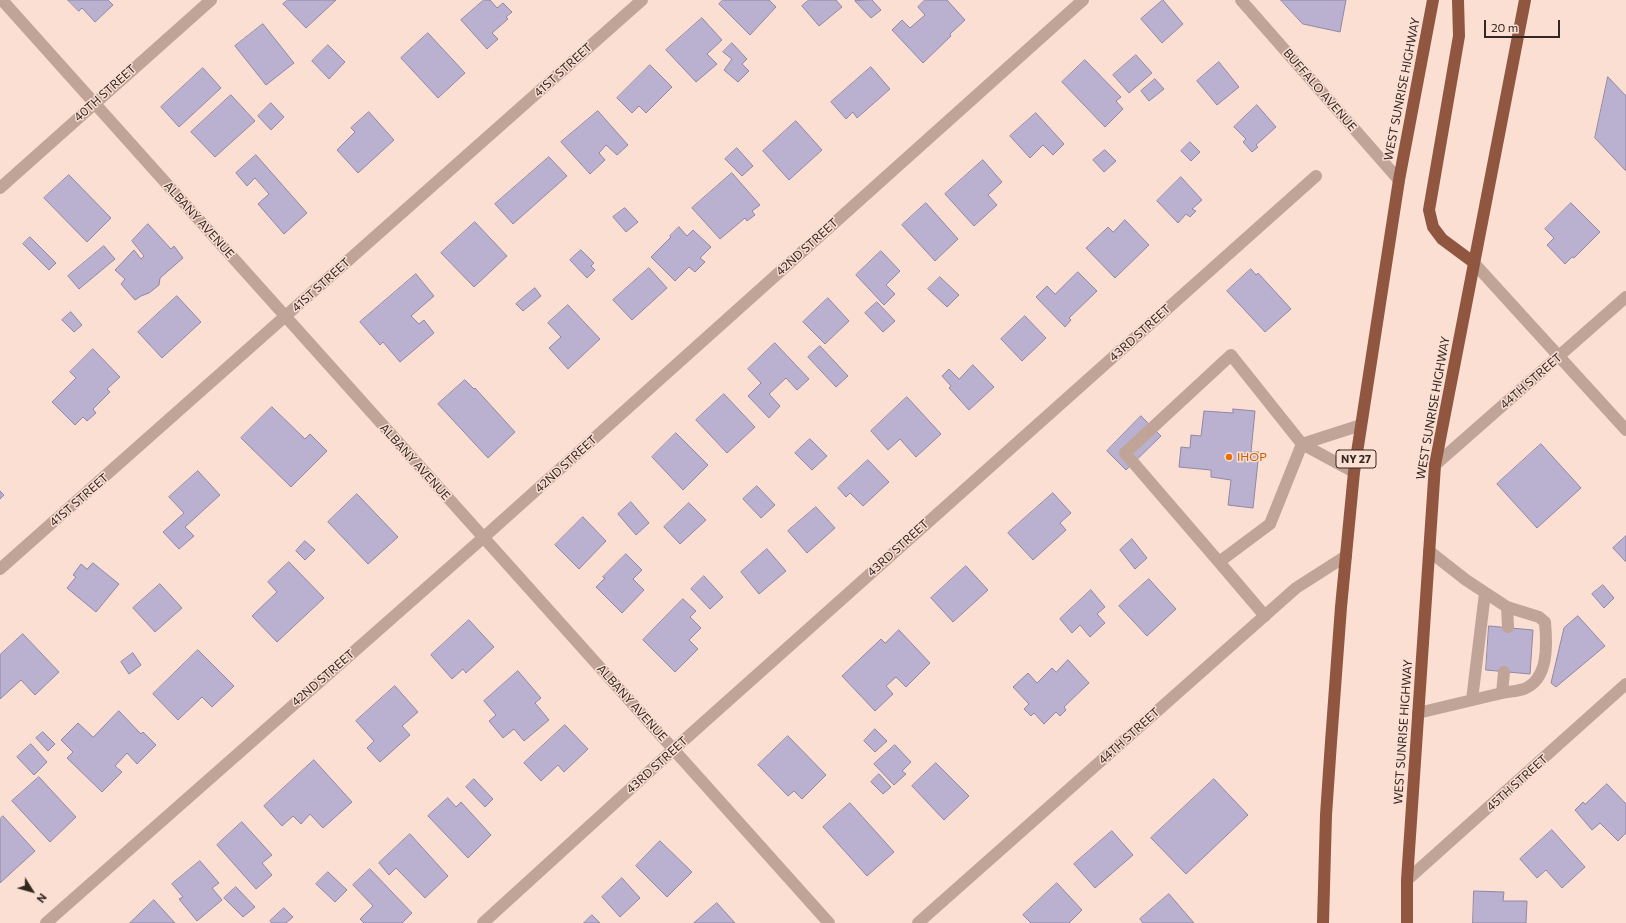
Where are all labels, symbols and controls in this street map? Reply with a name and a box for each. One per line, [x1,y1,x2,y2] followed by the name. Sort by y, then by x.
[1486,12,1562,38] scale bar
[1381,16,1423,162] street label: WEST SUNRISE HIGHWAY
[1491,20,1518,34] text: 20 m
[531,40,595,100] street label: 41ST STREET
[1280,46,1360,134] street label: BUFFALO AVENUE
[71,61,139,125] street label: 40TH STREET
[161,179,237,261] street label: ALBANY AVENUE
[773,215,841,279] street label: 42ND STREET
[289,255,353,315] street label: 41ST STREET
[1106,302,1174,364] street label: 43RD STREET
[1413,335,1453,481] street label: WEST SUNRISE HIGHWAY
[1497,350,1565,412] street label: 44TH STREET
[377,421,453,503] street label: ALBANY AVENUE
[532,432,600,496] street label: 42ND STREET
[1237,450,1267,464] place label: IHOP
[1336,450,1376,468] road number: NY 27
[1224,452,1234,462] marker: IHOP
[47,470,111,530] street label: 41ST STREET
[864,517,932,579] street label: 43RD STREET
[289,647,357,709] street label: 42ND STREET
[1391,659,1415,805] street label: WEST SUNRISE HIGHWAY
[594,662,670,744] street label: ALBANY AVENUE
[1095,705,1163,767] street label: 44TH STREET
[623,734,691,796] street label: 43RD STREET
[1483,752,1551,814] street label: 45TH STREET
[12,871,52,911] north arrow
[34,891,50,906] text: N

